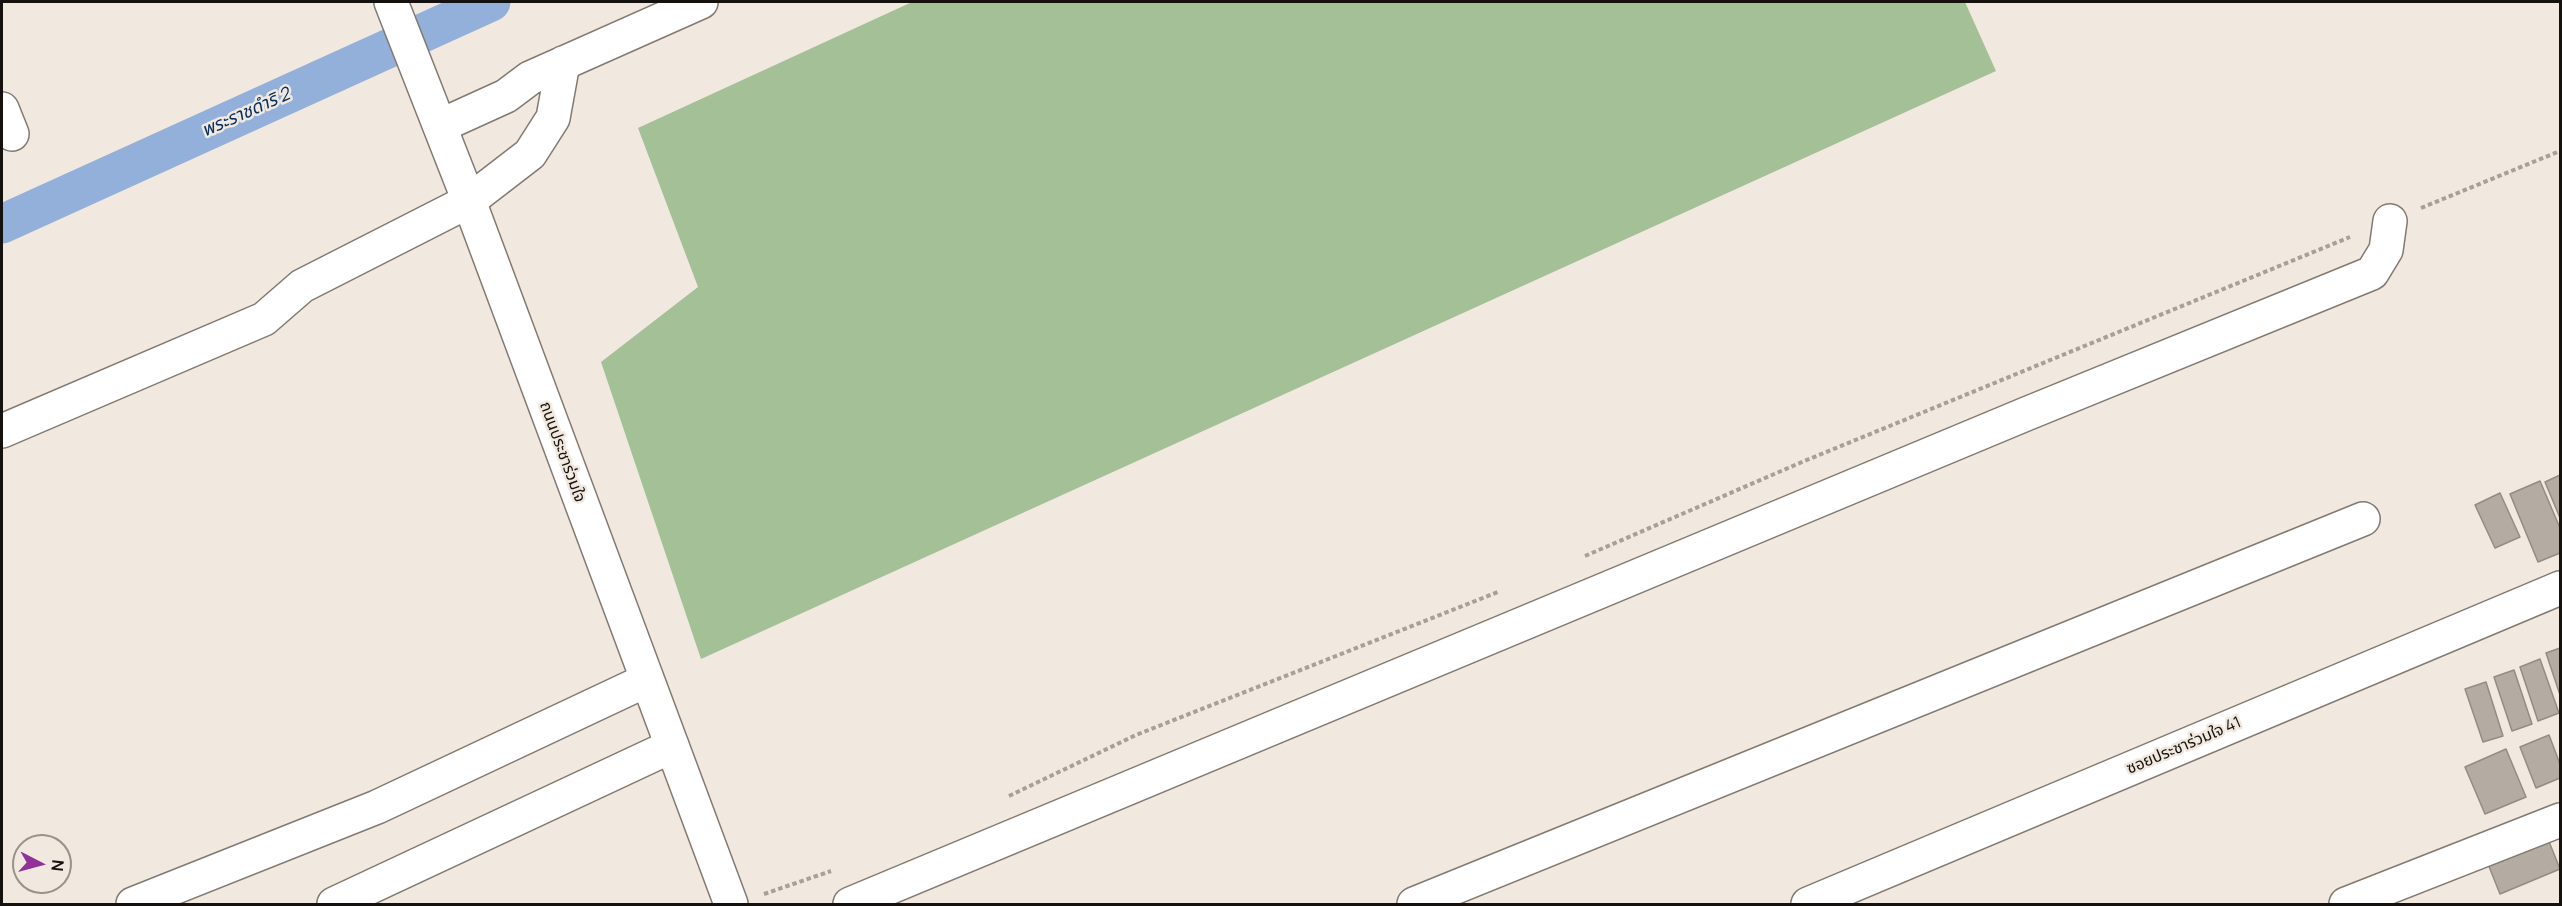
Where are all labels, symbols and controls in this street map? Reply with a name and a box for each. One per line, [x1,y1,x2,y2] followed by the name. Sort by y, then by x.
[198,84,294,142] water label: พระราชดำริ 2
[535,399,589,505] street label: ถนนประชาร่วมใจ
[2124,713,2244,779] street label: ซอยประชาร่วมใจ 41
[12,834,72,894] north arrow
[46,859,69,873] text: N

